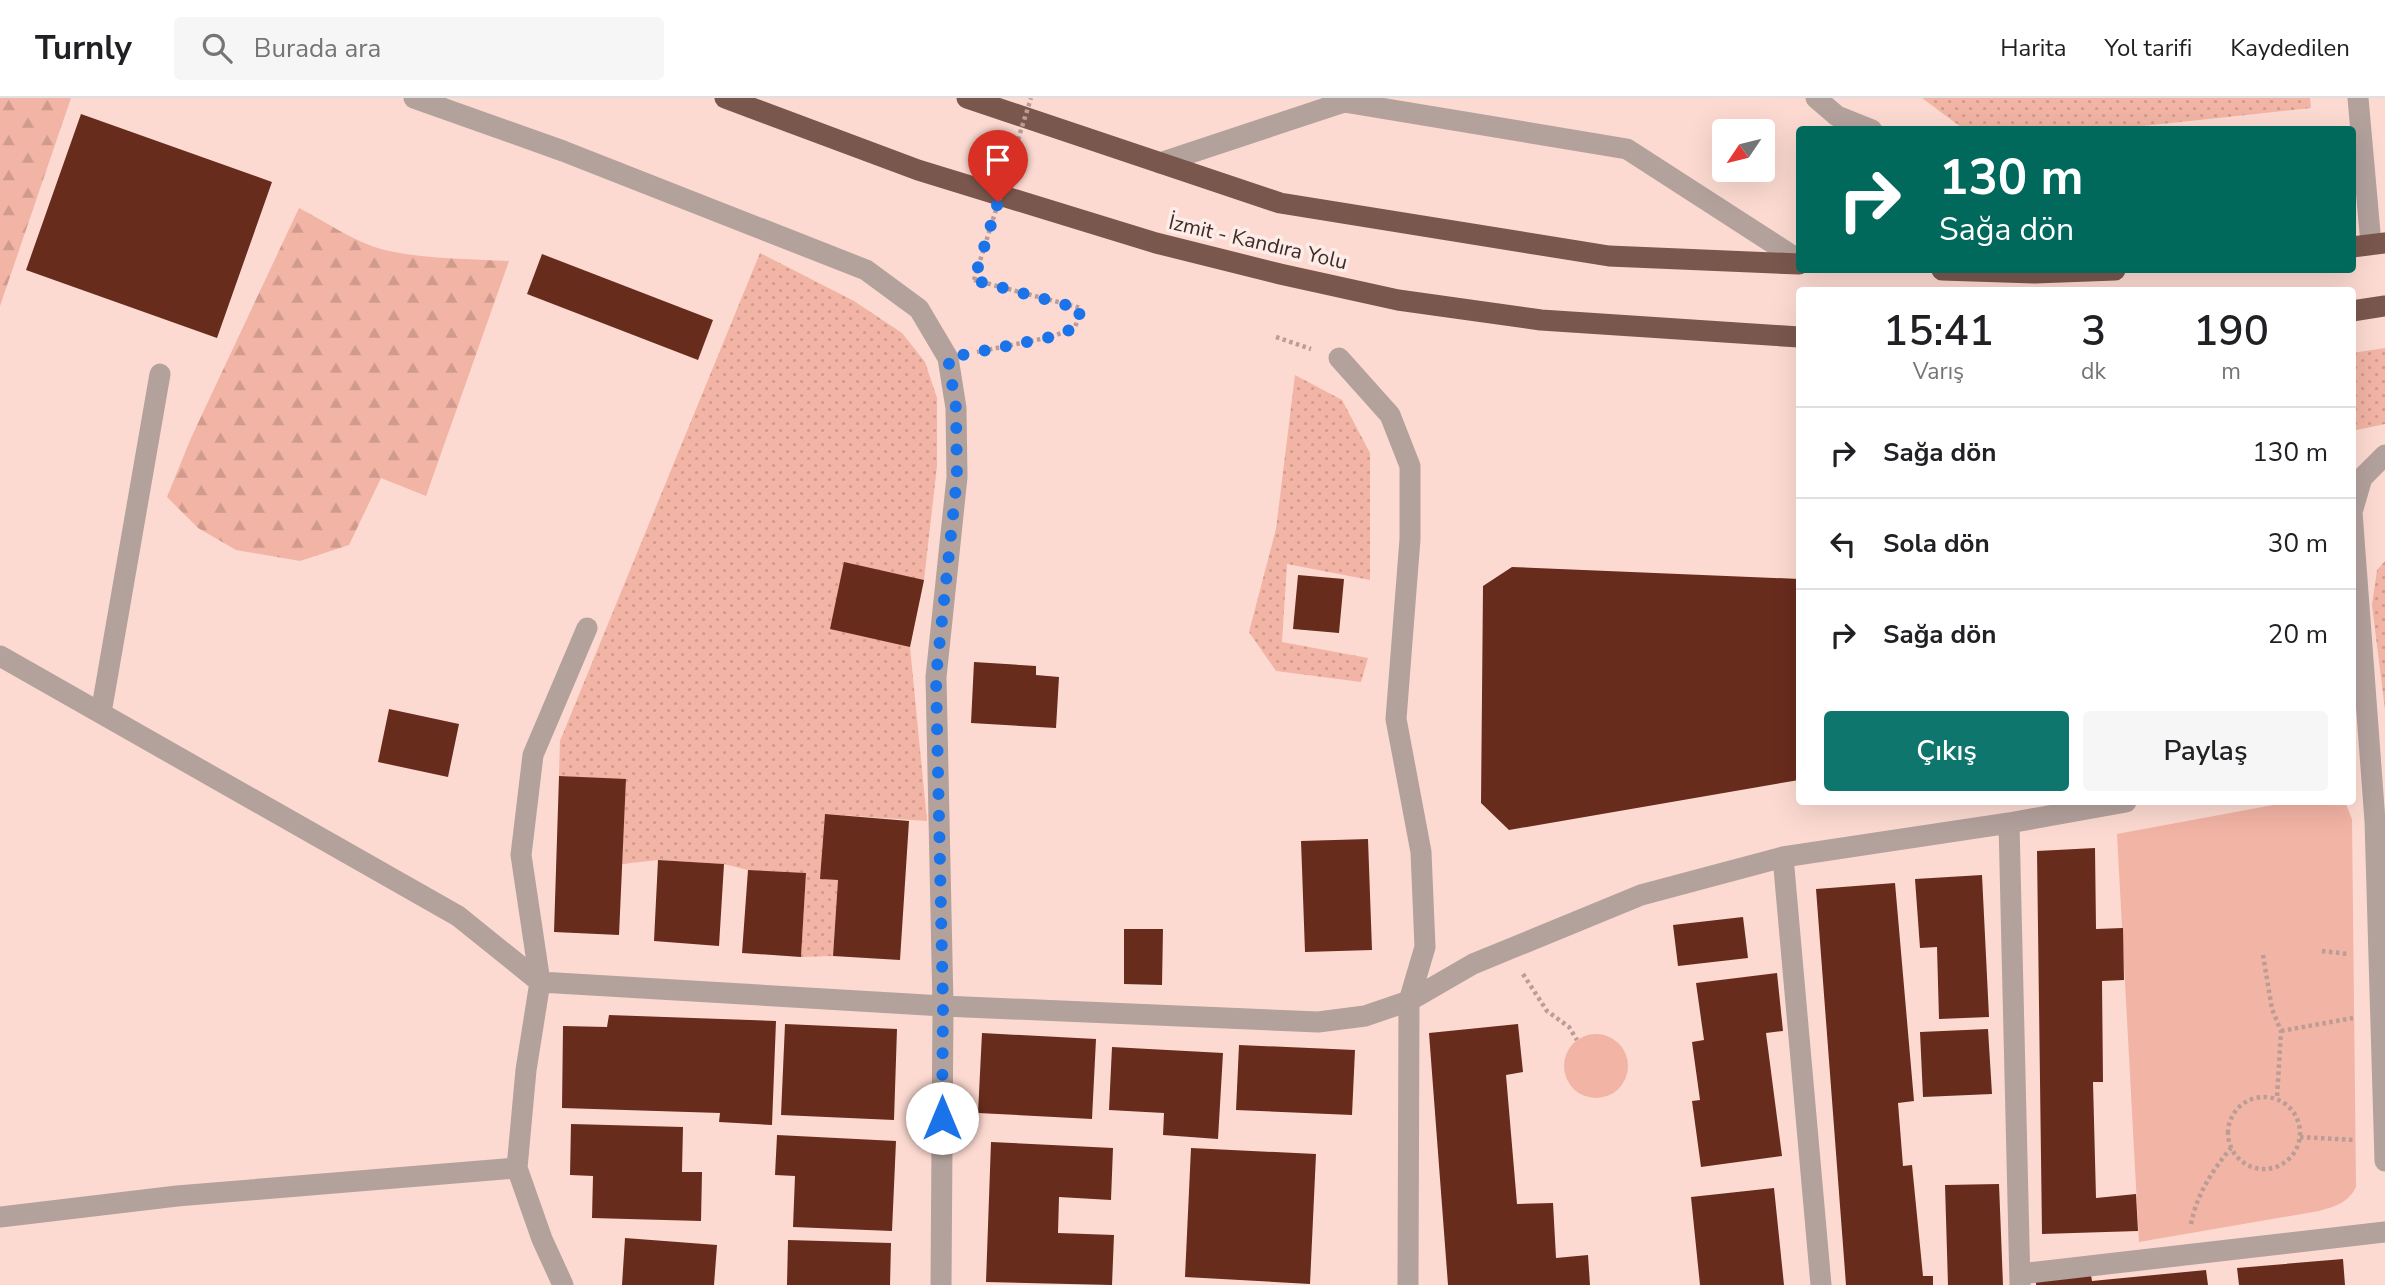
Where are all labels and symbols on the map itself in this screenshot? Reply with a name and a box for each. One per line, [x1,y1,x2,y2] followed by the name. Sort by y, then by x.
[1712,119,1774,182] north arrow
[968,130,1028,202] pin
[1166,208,1350,276] street label: İzmit - Kandıra Yolu
[905,1081,979,1155] position arrow

